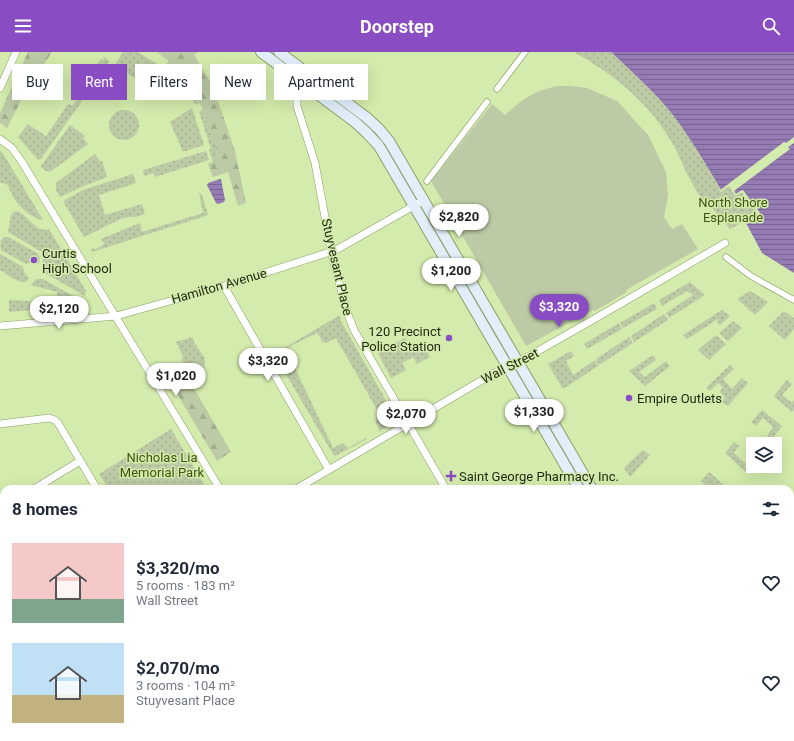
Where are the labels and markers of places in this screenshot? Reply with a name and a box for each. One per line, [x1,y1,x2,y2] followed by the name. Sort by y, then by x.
[426,204,492,238] pin: $2,820
[42,246,112,276] place label: Curtis High School
[29,255,39,265] marker: Curtis High School
[418,258,484,292] pin: $1,200
[526,294,592,328] pin: $3,320
[26,296,92,330] pin: $2,120
[361,324,441,354] place label: 120 Precinct Police Station
[444,333,454,343] marker: 120 Precinct Police Station
[235,348,301,382] pin: $3,320
[143,363,209,397] pin: $1,020
[637,391,722,406] place label: Empire Outlets
[624,393,634,403] marker: Empire Outlets
[501,399,567,433] pin: $1,330
[373,401,439,435] pin: $2,070
[459,469,619,484] place label: Saint George Pharmacy Inc.
[446,471,456,481] marker: Saint George Pharmacy Inc.

